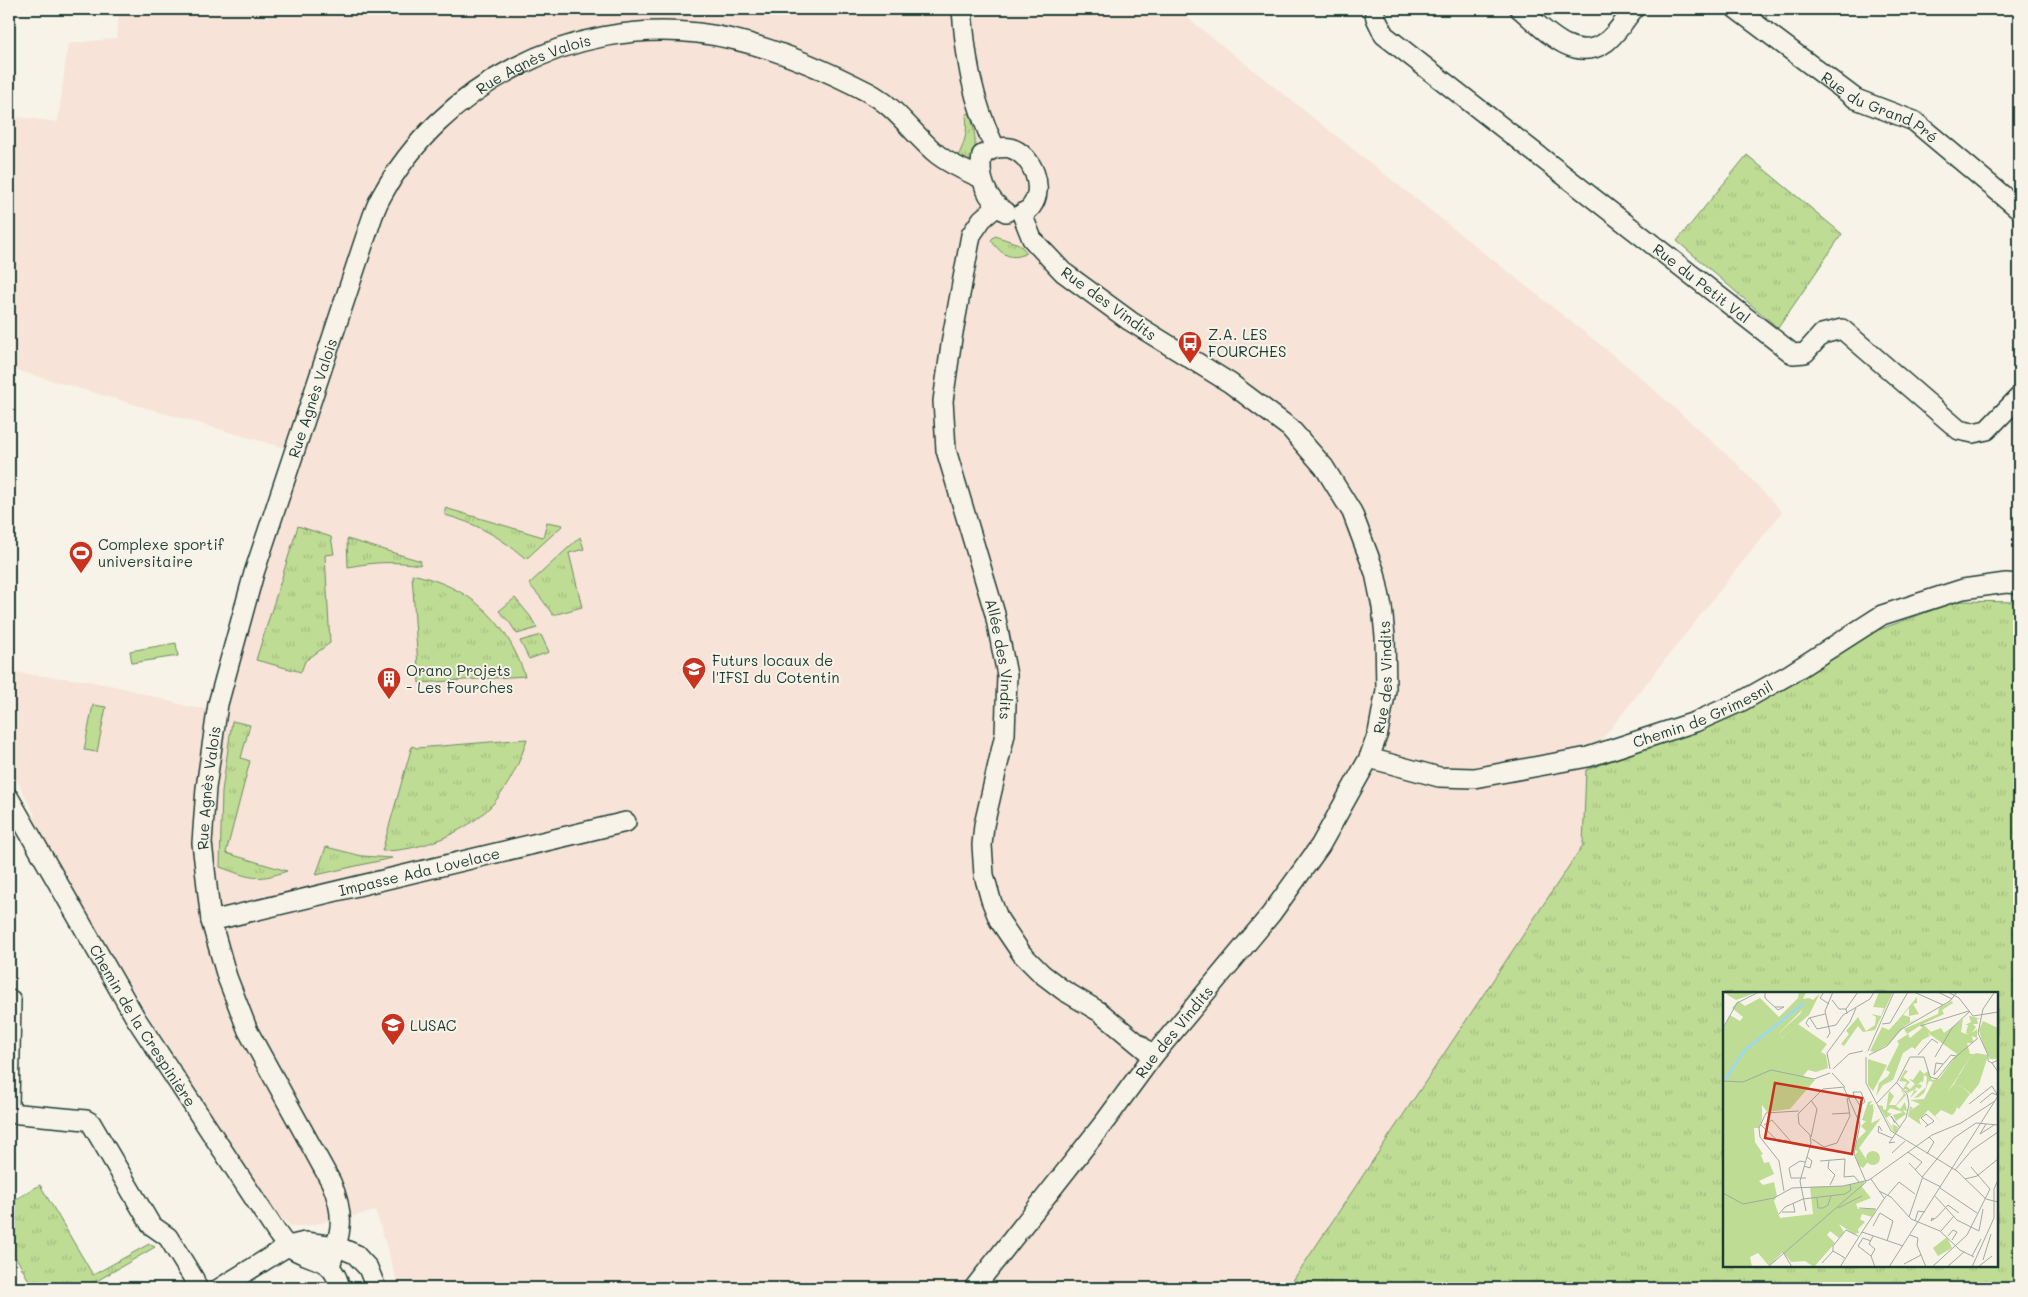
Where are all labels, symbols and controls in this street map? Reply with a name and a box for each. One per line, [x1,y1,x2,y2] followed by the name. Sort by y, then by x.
[472,30,593,98] street label: Rue Agnès Valois
[1818,67,1942,147] street label: Rue du Grand Pré
[1649,239,1755,327] street label: Rue du Petit Val
[1057,262,1161,344] street label: Rue des Vindits
[1208,324,1286,361] place label: Z.A. LES FOURCHES
[1177,330,1203,364] bus stop icon: Z.A. LES FOURCHES
[283,336,341,460] street label: Rue Agnès Valois
[98,534,225,571] place label: Complexe sportif universitaire
[68,540,94,574] sports icon: Complexe sportif universitaire
[981,596,1018,720] street label: Allée des Vindits
[1368,620,1396,735] street label: Rue des Vindits
[712,650,840,687] place label: Futurs locaux de l'IFSI du Cotentin
[681,656,707,690] school or university icon: Futurs locaux de l'IFSI du Cotentin
[406,660,513,697] place label: Orano Projets - Les Fourches
[376,666,402,700] building icon: Orano Projets - Les Fourches
[1630,676,1776,752] street label: Chemin de Grimesnil
[192,725,225,851] street label: Rue Agnès Valois
[336,842,502,900] street label: Impasse Ada Lovelace
[85,941,201,1110] street label: Chemin de la Crespinière
[1130,981,1217,1082] street label: Rue des Vindits
[1723,992,1998,1267] inset map
[380,1012,406,1046] school or university icon: LUSAC
[410,1015,457,1035] place label: LUSAC

